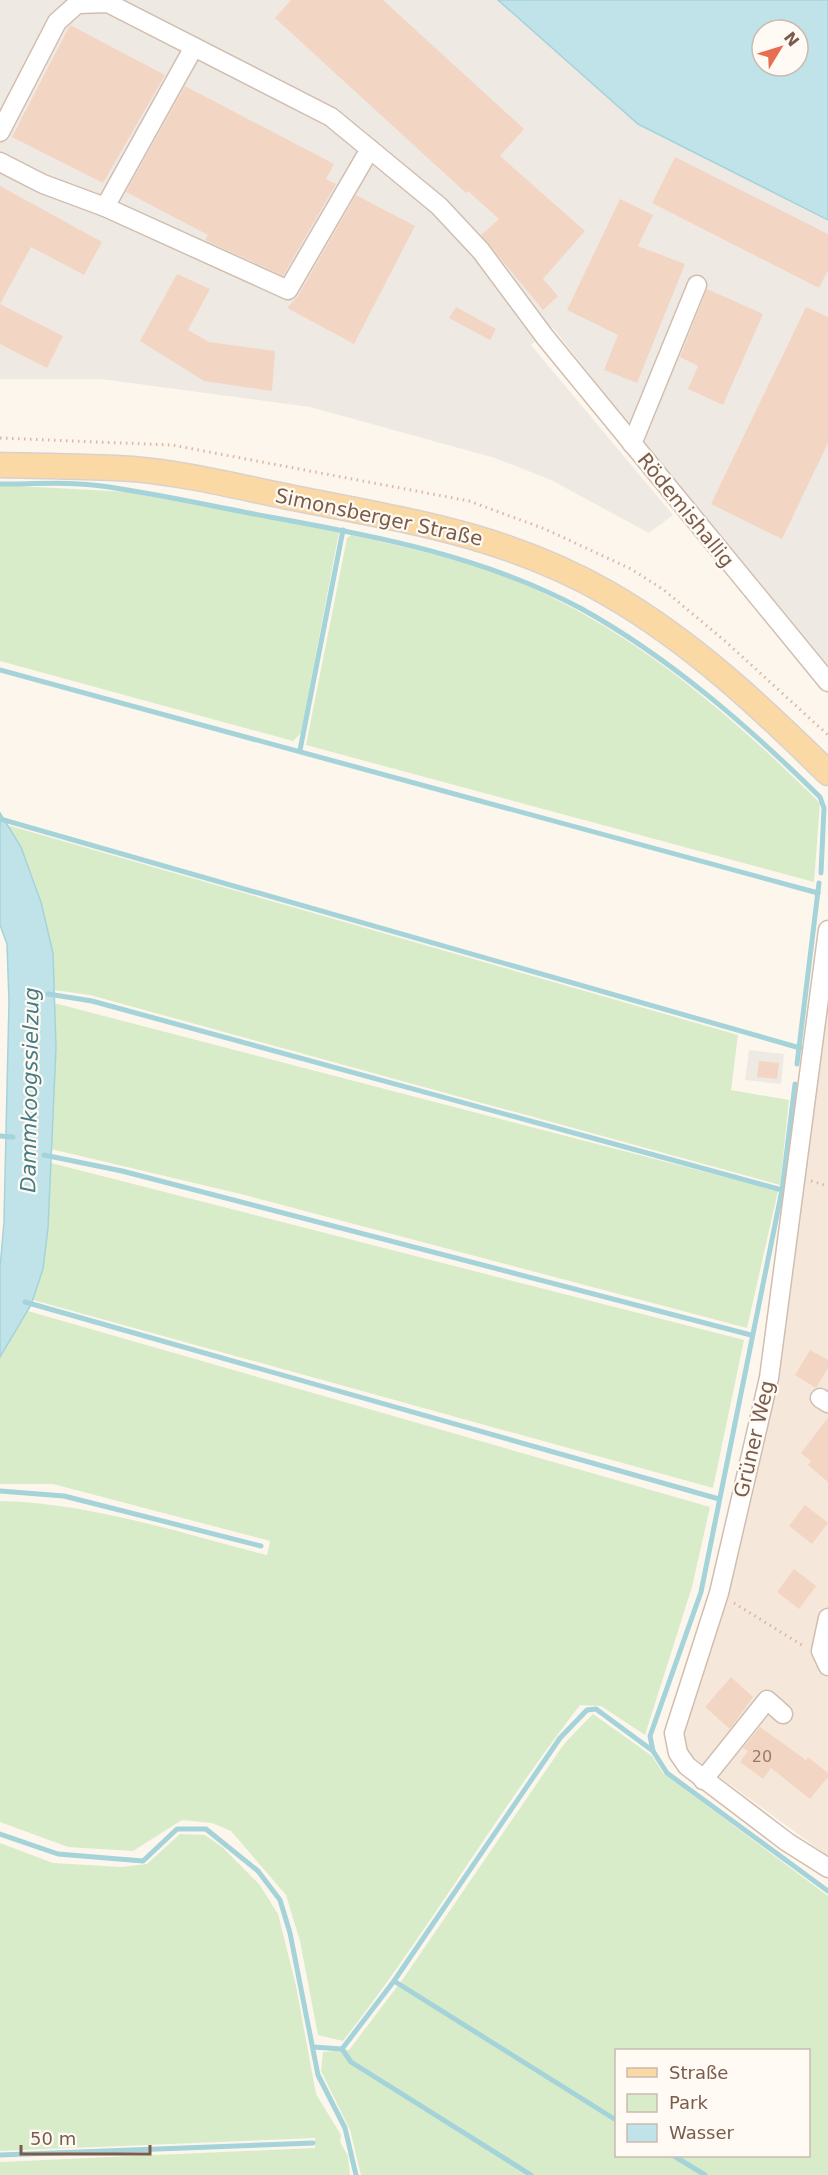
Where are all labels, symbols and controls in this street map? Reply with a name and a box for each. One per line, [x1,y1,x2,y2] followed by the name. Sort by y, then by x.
[750,18,810,78] north arrow
[780,28,803,50] text: N
[633,448,739,572] street label: Rödemishallig
[273,483,485,551] street label: Simonsberger Straße
[16,987,44,1193] water label: Dammkoogssielzug
[729,1378,779,1500] street label: Grüner Weg
[752,1747,772,1766] house number: 20
[615,2049,810,2157] legend
[669,2062,728,2083] text: Straße
[669,2092,708,2113] text: Park
[21,2118,150,2156] scale bar
[669,2122,735,2143] text: Wasser
[30,2128,76,2149] text: 50 m

